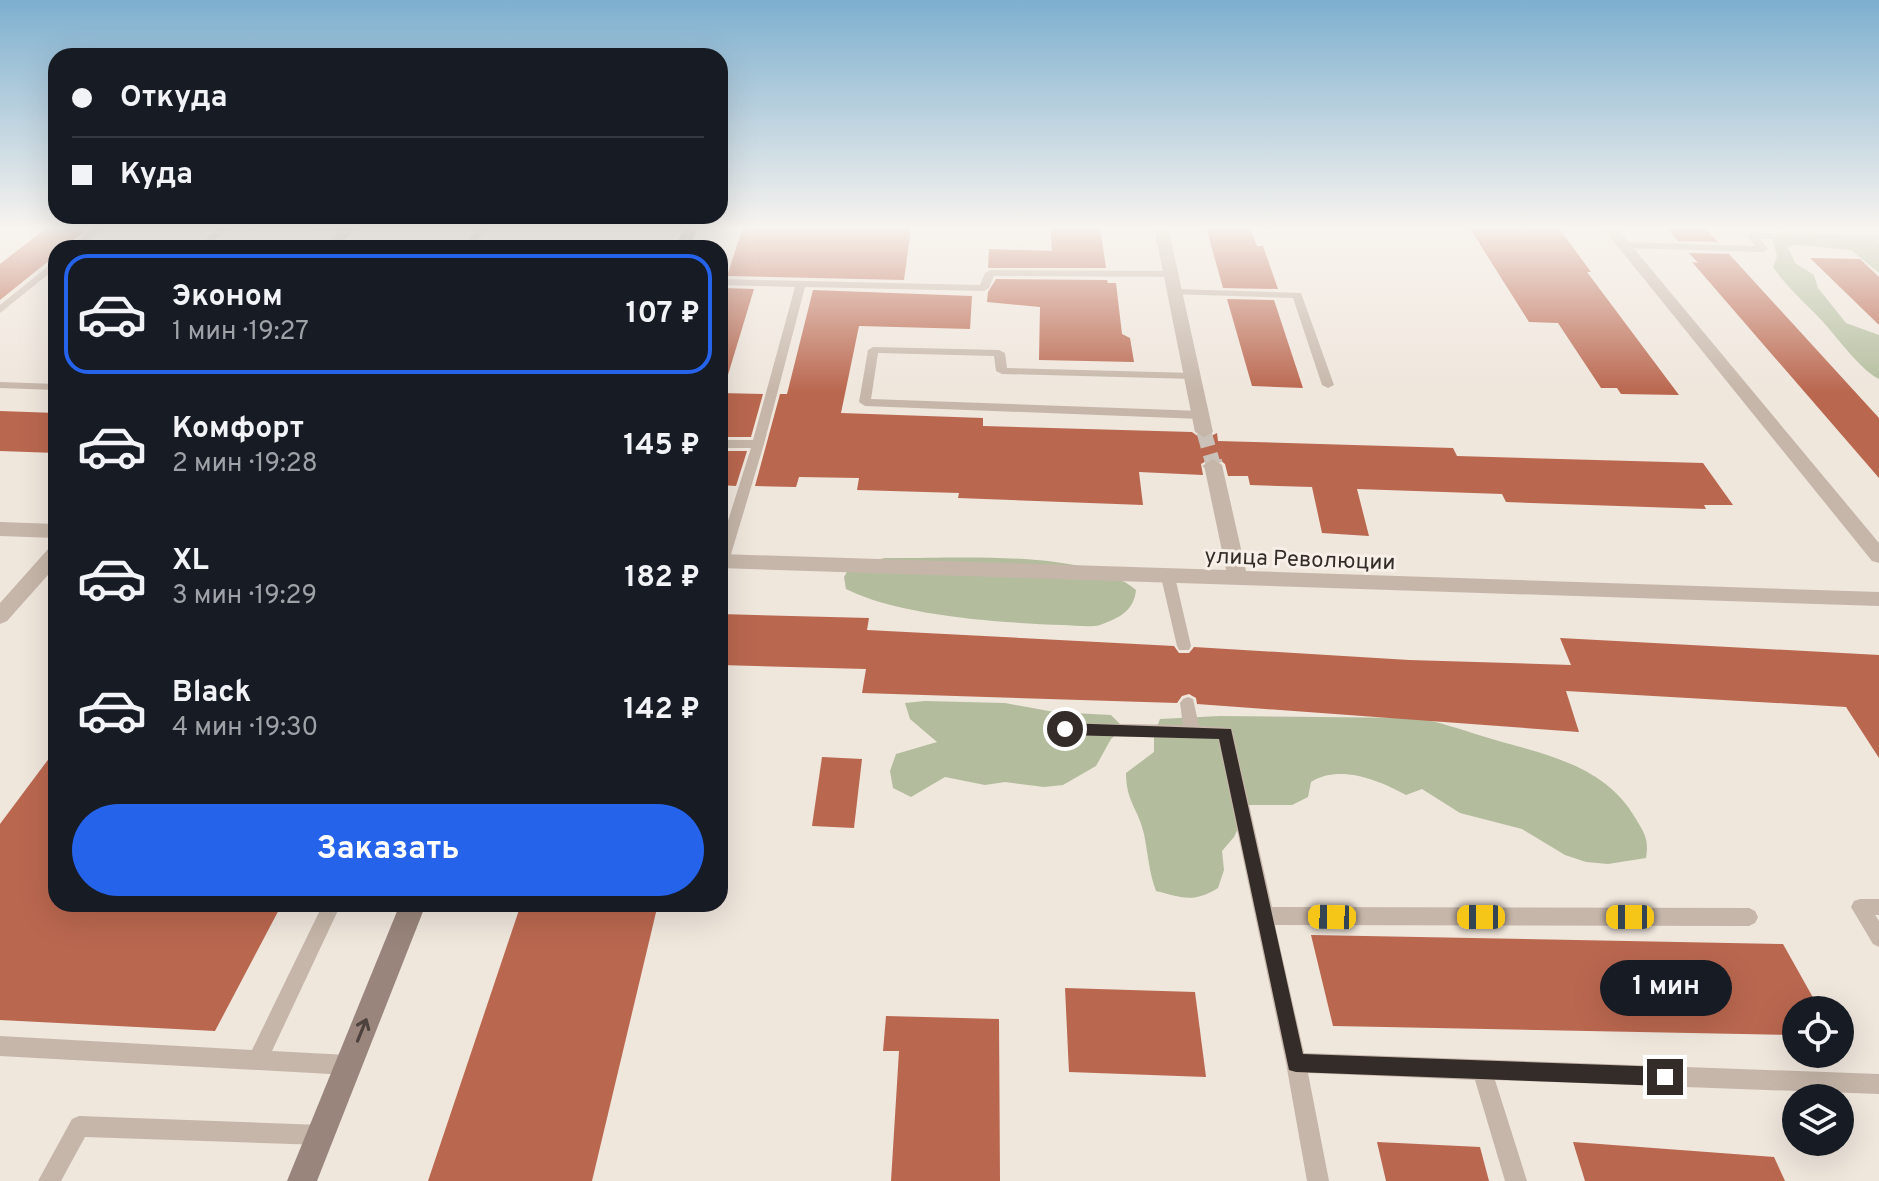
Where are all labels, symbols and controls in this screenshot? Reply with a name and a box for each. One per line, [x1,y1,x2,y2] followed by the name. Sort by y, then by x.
[120,80,228,117] text: Откуда
[120,157,193,194] text: Куда
[76,278,148,350] icon: car
[172,279,283,316] text: Эконом
[625,296,700,333] text: 107 ₽
[172,316,309,349] text: 1 мин · 19:27
[76,410,148,482] icon: car
[172,411,304,448] text: Комфорт
[623,428,700,465] text: 145 ₽
[172,448,318,481] text: 2 мин · 19:28
[76,542,148,614] icon: car
[172,543,209,580] text: XL
[1204,544,1396,577] street label: улица Революции
[624,560,700,597] text: 182 ₽
[172,580,317,613] text: 3 мин · 19:29
[76,674,148,746] icon: car
[172,675,251,712] text: Black
[623,692,700,729] text: 142 ₽
[1047,711,1083,747] route start
[172,712,318,745] text: 4 мин · 19:30
[72,804,704,896] button: Заказать
[1308,905,1356,929] car
[1457,905,1505,929] car
[1606,905,1654,929] car
[1599,961,1731,1017] callout: 1 мин
[1632,971,1700,1004] text: 1 мин
[1782,996,1854,1156] map controls
[1782,996,1854,1068] button: locate
[356,1018,370,1043] one-way arrow
[1647,1059,1683,1095] route end
[1782,1084,1854,1156] button: layers

